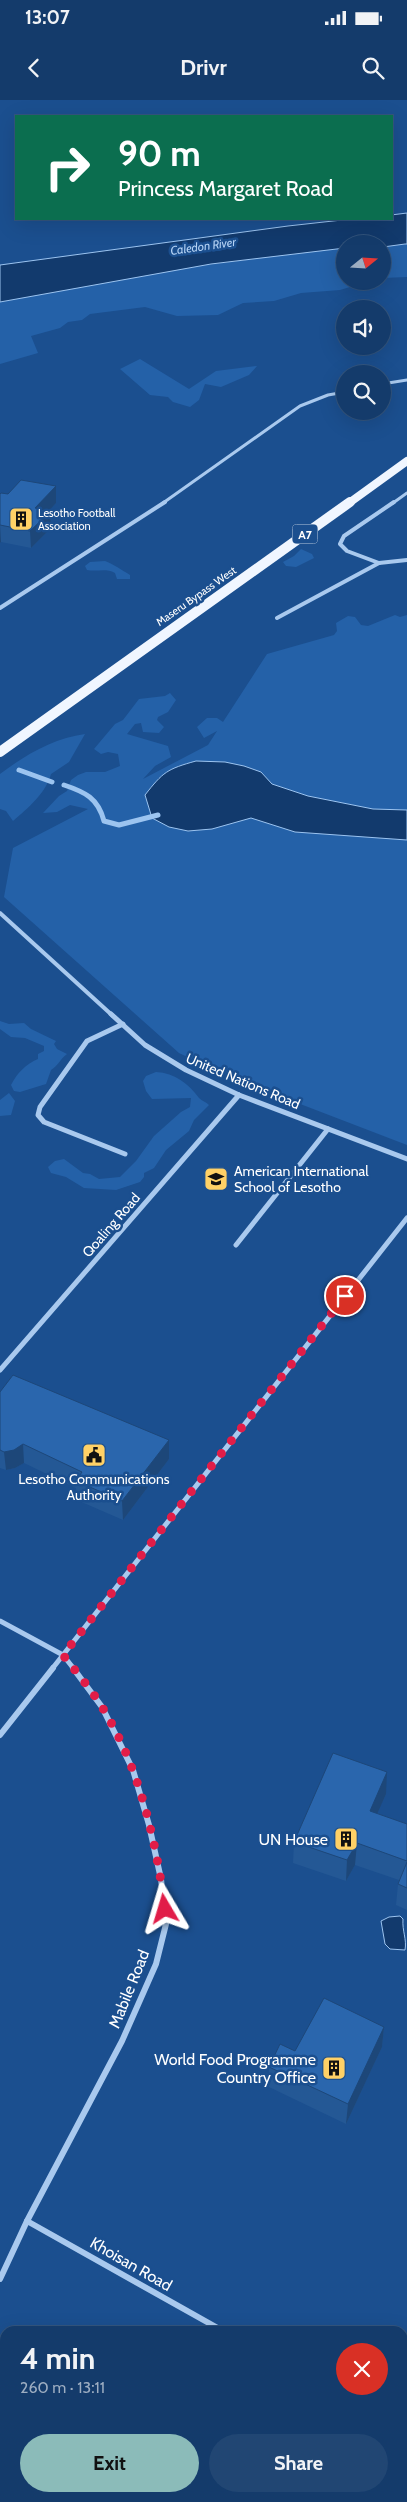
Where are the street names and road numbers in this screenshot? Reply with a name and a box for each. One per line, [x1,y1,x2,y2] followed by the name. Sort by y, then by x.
[292,524,318,544] road number: A7
[153,563,239,629] street label: Maseru Bypass West
[183,1049,303,1113] street label: United Nations Road
[78,1189,144,1261] street label: Qoaling Road
[105,1947,153,2031] street label: Mabile Road
[87,2233,175,2295] street label: Khoisan Road

